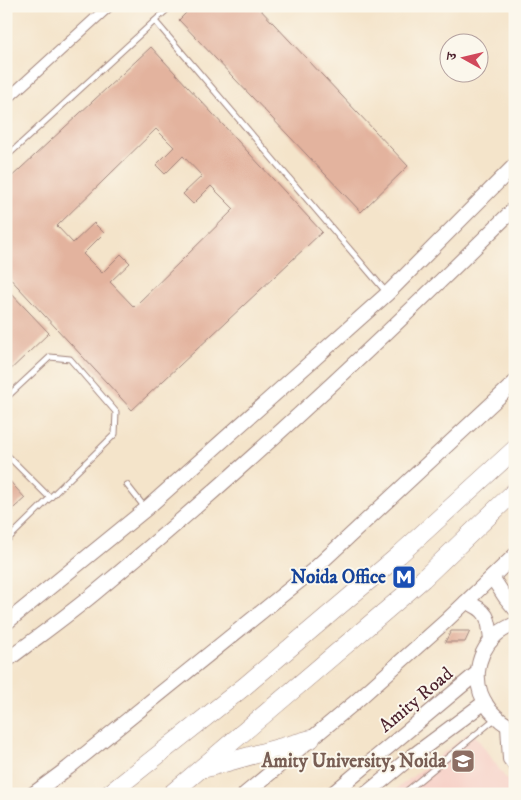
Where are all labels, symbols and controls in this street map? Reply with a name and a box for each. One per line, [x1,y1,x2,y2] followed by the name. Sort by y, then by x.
[438,32,488,82] north arrow
[443,51,462,62] text: उ
[391,564,417,590] metro station icon: Noida Office
[291,566,386,589] place label: Noida Office
[374,662,458,738] street label: Amity Road
[450,748,476,774] school or university icon: Amity University, Noida
[260,750,447,773] place label: Amity University, Noida

